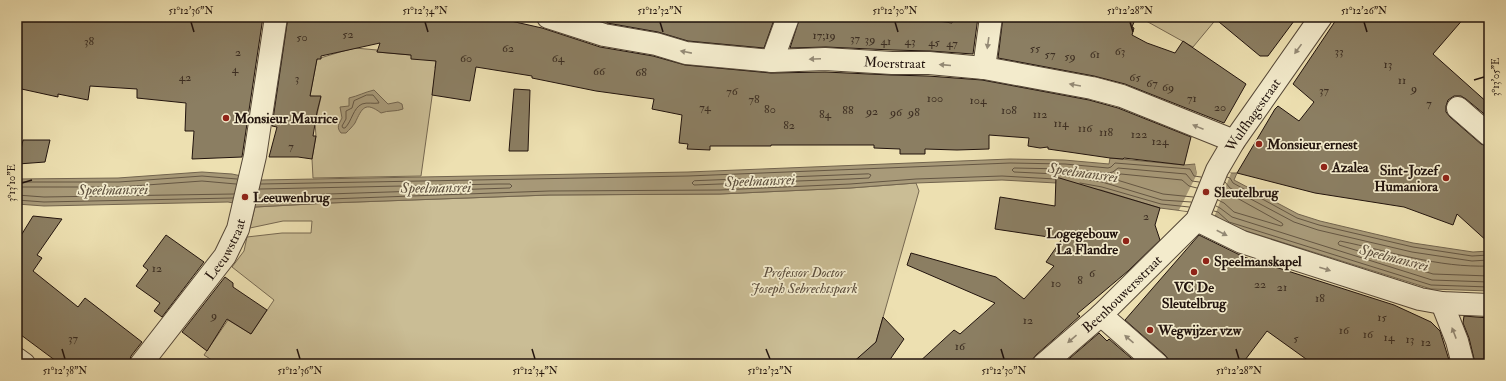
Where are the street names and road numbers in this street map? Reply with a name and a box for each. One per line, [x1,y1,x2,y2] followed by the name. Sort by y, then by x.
[863,53,926,72] street label: Moerstraat
[1221,74,1284,155] street label: Wulfhagestraat
[201,217,249,283] street label: Leeuwstraat
[1078,251,1166,336] street label: Beenhouwersstraat

